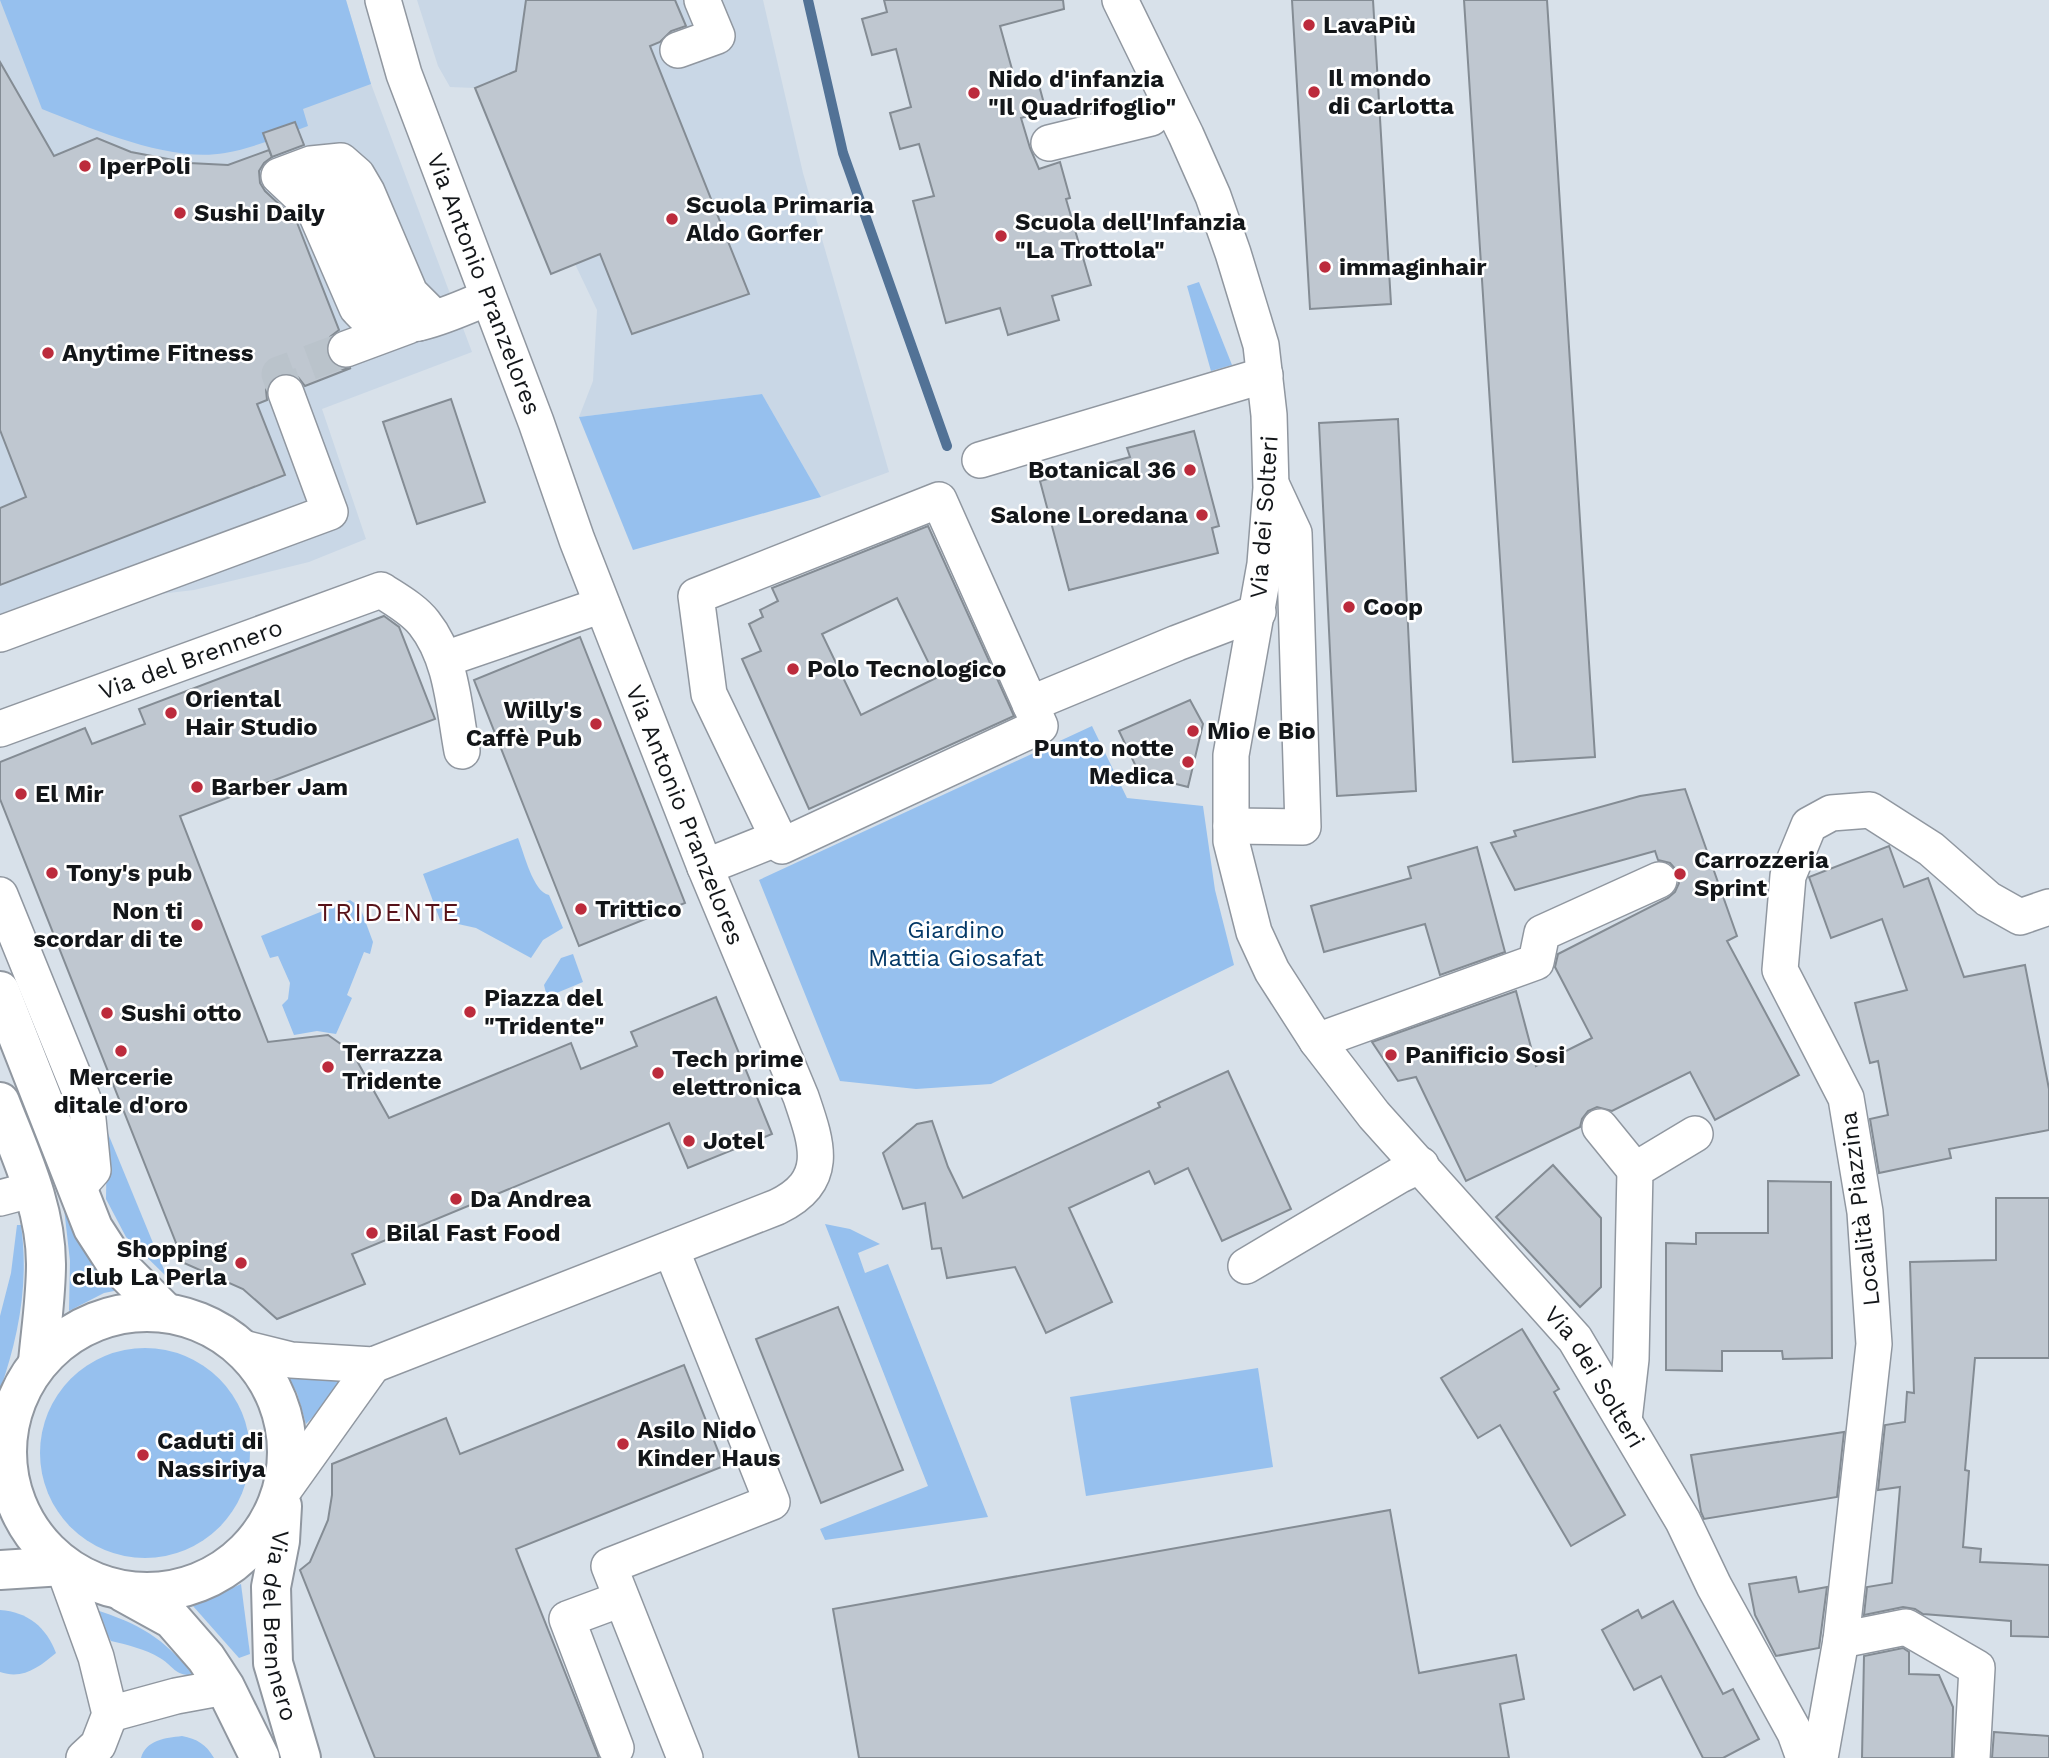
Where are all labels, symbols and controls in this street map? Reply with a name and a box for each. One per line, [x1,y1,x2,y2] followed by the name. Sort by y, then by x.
[1323,11,1416,39] place label: LavaPiù
[1301,17,1317,33] marker: LavaPiù
[1328,64,1454,120] place label: Il mondo di Carlotta
[988,65,1176,121] place label: Nido d'infanzia "Il Quadrifoglio"
[1306,84,1322,100] marker: Il mondo di Carlotta
[966,85,982,101] marker: Nido d'infanzia "Il Quadrifoglio"
[421,149,547,419] street label: Via Antonio Pranzelores
[99,152,191,180] place label: IperPoli
[77,158,93,174] marker: IperPoli
[686,191,874,247] place label: Scuola Primaria Aldo Gorfer
[194,199,325,227] place label: Sushi Daily
[172,205,188,221] marker: Sushi Daily
[1015,208,1246,264] place label: Scuola dell'Infanzia "La Trottola"
[664,211,680,227] marker: Scuola Primaria Aldo Gorfer
[993,228,1009,244] marker: Scuola dell'Infanzia "La Trottola"
[1339,253,1487,281] place label: immaginhair
[1317,259,1333,275] marker: immaginhair
[62,339,254,367] place label: Anytime Fitness
[40,345,56,361] marker: Anytime Fitness
[1244,435,1284,599] street label: Via dei Solteri
[1028,456,1176,484] place label: Botanical 36
[1182,462,1198,478] marker: Botanical 36
[990,501,1188,529] place label: Salone Loredana
[1194,507,1210,523] marker: Salone Loredana
[1363,593,1423,621] place label: Coop
[1341,599,1357,615] marker: Coop
[95,613,286,706] street label: Via del Brennero
[807,655,1006,683] place label: Polo Tecnologico
[785,661,801,677] marker: Polo Tecnologico
[620,681,750,949] street label: Via Antonio Pranzelores
[185,685,318,741] place label: Oriental Hair Studio
[466,696,582,752] place label: Willy's Caffè Pub
[163,705,179,721] marker: Oriental Hair Studio
[588,716,604,732] marker: Willy's Caffè Pub
[1207,717,1316,745] place label: Mio e Bio
[1185,723,1201,739] marker: Mio e Bio
[1033,734,1174,790] place label: Punto notte Medica
[1180,754,1196,770] marker: Punto notte Medica
[211,773,348,801] place label: Barber Jam
[189,779,205,795] marker: Barber Jam
[35,780,104,808] place label: El Mir
[13,786,29,802] marker: El Mir
[1694,846,1829,902] place label: Carrozzeria Sprint
[66,859,192,887] place label: Tony's pub
[44,865,60,881] marker: Tony's pub
[1672,866,1688,882] marker: Carrozzeria Sprint
[595,895,682,923] place label: Trittico
[33,897,183,953] place label: Non ti scordar di te
[317,897,461,927] district label: TRIDENTE
[573,901,589,917] marker: Trittico
[868,916,1044,972] park label: Giardino Mattia Giosafat
[189,917,205,933] marker: Non ti scordar di te
[484,984,604,1040] place label: Piazza del "Tridente"
[121,999,242,1027] place label: Sushi otto
[462,1004,478,1020] marker: Piazza del "Tridente"
[99,1005,115,1021] marker: Sushi otto
[342,1039,443,1095] place label: Terrazza Tridente
[1405,1041,1565,1069] place label: Panificio Sosi
[113,1043,129,1059] marker: Mercerie ditale d'oro
[672,1045,804,1101] place label: Tech prime elettronica
[1383,1047,1399,1063] marker: Panificio Sosi
[320,1059,336,1075] marker: Terrazza Tridente
[54,1063,188,1119] place label: Mercerie ditale d'oro
[650,1065,666,1081] marker: Tech prime elettronica
[1834,1110,1886,1308] street label: Località Piazzina
[703,1127,764,1155] place label: Jotel
[681,1133,697,1149] marker: Jotel
[470,1185,591,1213] place label: Da Andrea
[448,1191,464,1207] marker: Da Andrea
[386,1219,561,1247] place label: Bilal Fast Food
[364,1225,380,1241] marker: Bilal Fast Food
[72,1235,228,1291] place label: Shopping club La Perla
[233,1255,249,1271] marker: Shopping club La Perla
[1538,1300,1650,1453] street label: Via dei Solteri
[637,1416,781,1472] place label: Asilo Nido Kinder Haus
[157,1427,266,1483] place label: Caduti di Nassiriya
[615,1436,631,1452] marker: Asilo Nido Kinder Haus
[135,1447,151,1463] marker: Caduti di Nassiriya
[257,1530,303,1724] street label: Via del Brennero

